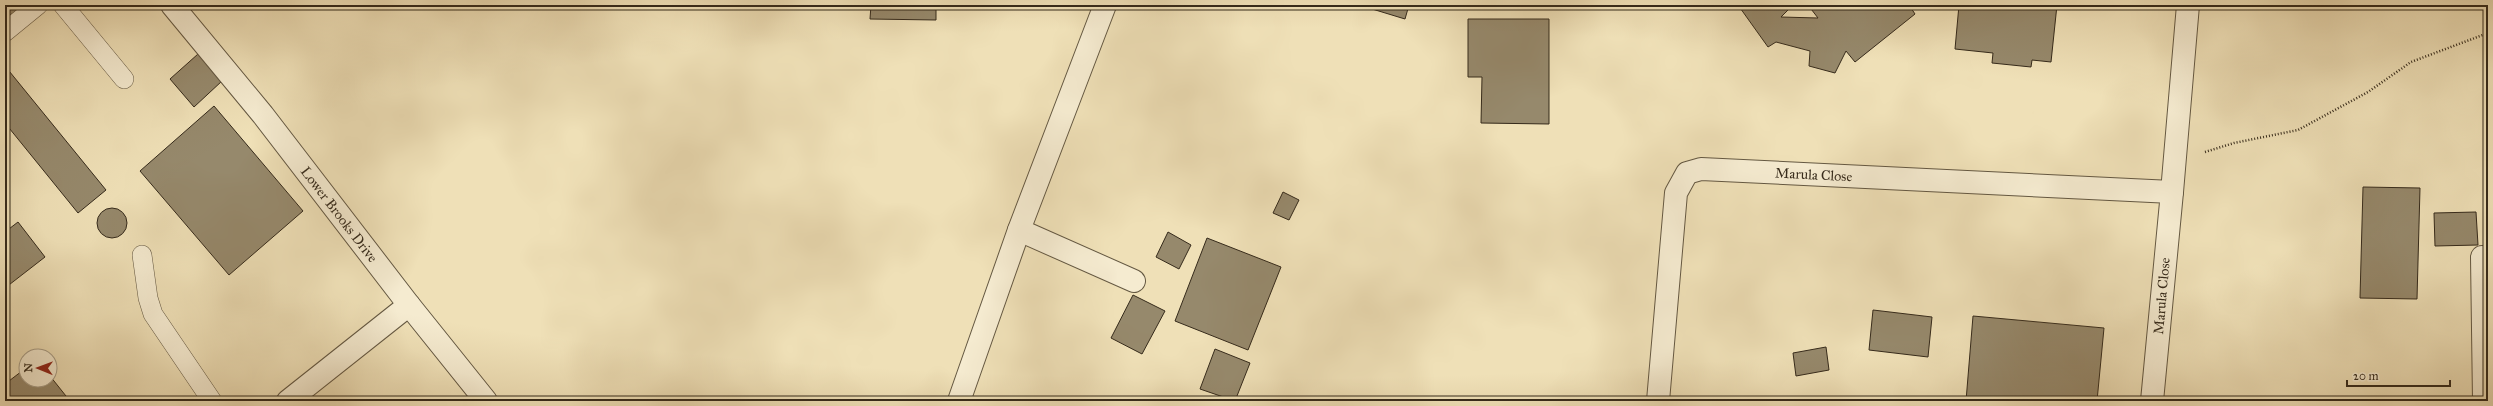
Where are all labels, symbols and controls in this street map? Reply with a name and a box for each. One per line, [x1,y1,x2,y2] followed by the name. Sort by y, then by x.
[297,163,382,266] street label: Lower Brooks Drive
[1775,164,1853,185] street label: Marula Close
[2150,257,2174,335] street label: Marula Close
[18,348,58,388] north arrow
[22,362,35,373] text: N
[2347,362,2450,388] scale bar
[2353,369,2379,383] text: 20 m

